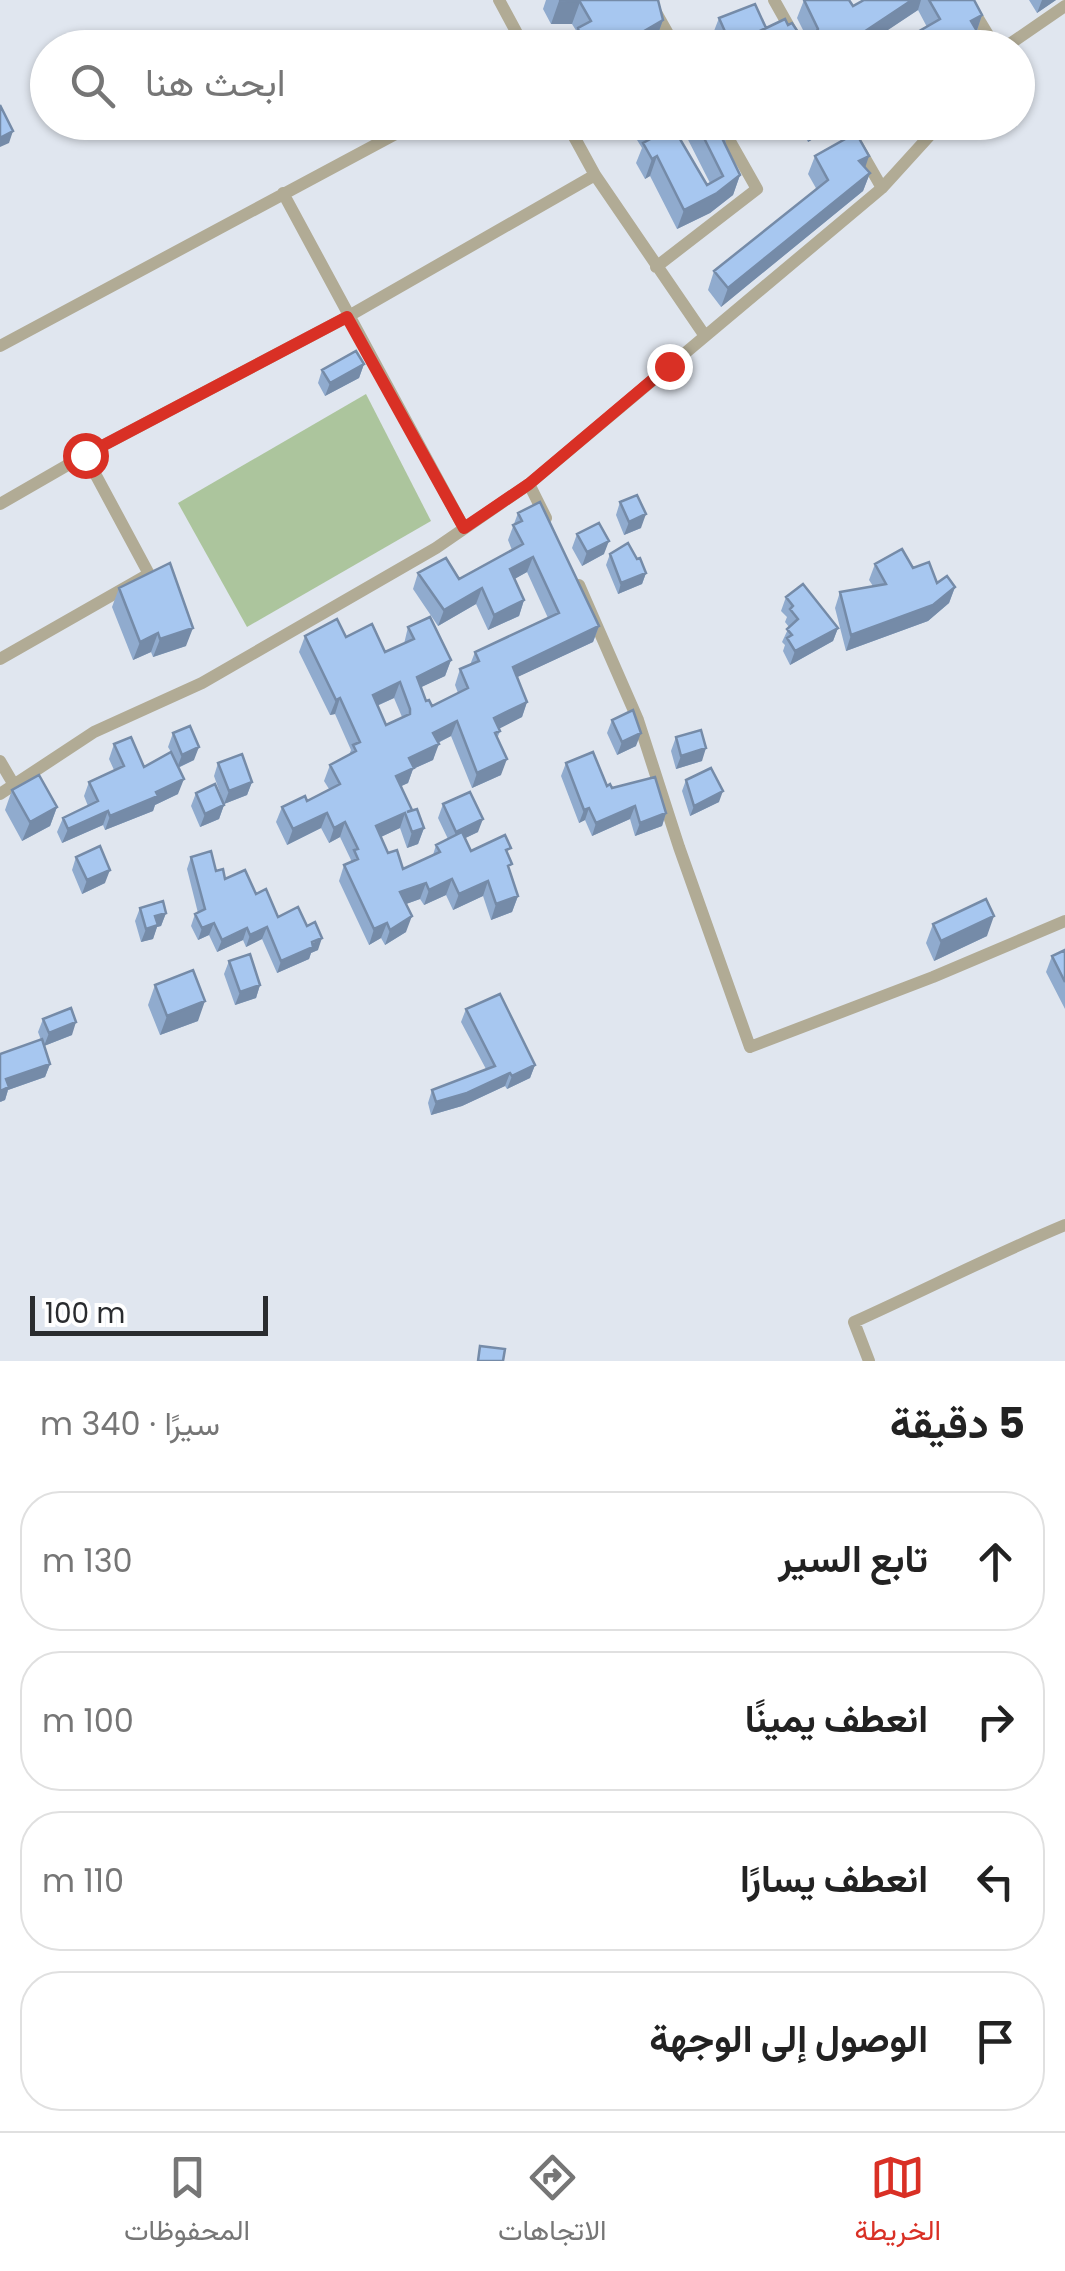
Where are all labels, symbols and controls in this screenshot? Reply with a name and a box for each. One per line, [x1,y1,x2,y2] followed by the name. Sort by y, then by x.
[30,30,1035,140] search box
[145,56,286,109] text: ابحث هنا
[65,58,120,113] icon: search
[647,344,693,390] route end
[63,433,109,479] route start
[30,1291,268,1336] scale bar
[45,1294,125,1333] text: 100 m
[890,1394,1025,1453] text: 5 دقيقة
[40,1401,220,1446] text: سيرًا · 340 m
[778,1532,928,1585] text: تابع السير
[968,1534,1023,1589] icon: ahead
[42,1538,133,1583] text: 130 m
[745,1692,928,1745] text: انعطف يمينًا
[968,1694,1023,1749] icon: right
[42,1698,134,1743] text: 100 m
[740,1852,928,1905] text: انعطف يسارًا
[968,1854,1023,1909] icon: left
[42,1858,124,1903] text: 110 m
[649,2012,928,2065] text: الوصول إلى الوجهة
[968,2014,1023,2069] icon: arrive
[124,2150,250,2255] tab: المحفوظات
[498,2150,607,2255] tab: الاتجاهات
[854,2150,941,2255] tab: الخريطة

